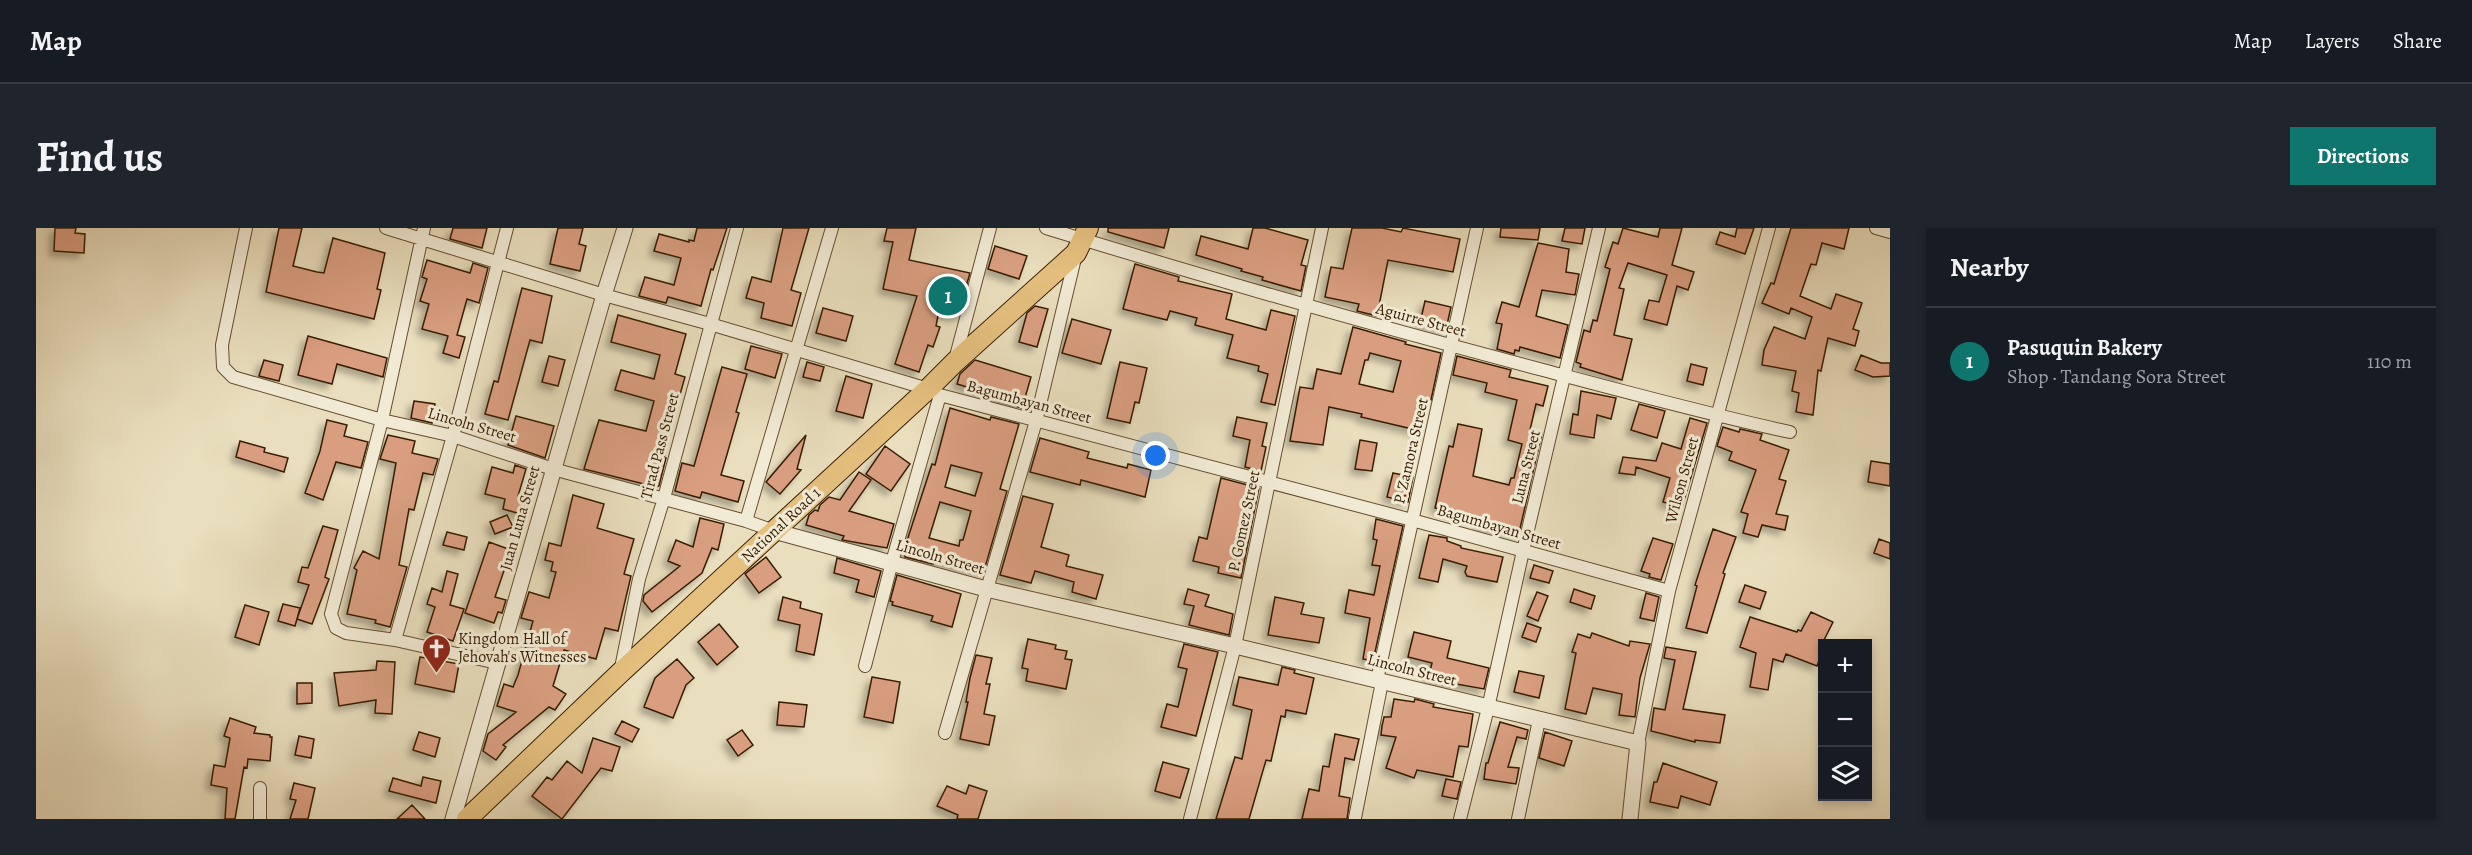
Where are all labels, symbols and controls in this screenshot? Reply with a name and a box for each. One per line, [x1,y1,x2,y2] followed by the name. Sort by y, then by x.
[30,22,82,60] text: Map
[2233,27,2272,55] text: Map
[2305,27,2360,55] text: Layers
[2393,27,2442,55] text: Share
[2290,127,2436,185] button: Directions
[36,128,163,185] text: Find us
[1950,250,2029,285] text: Nearby
[928,274,968,318] pin: 1
[1373,297,1468,343] street label: Aguirre Street
[2007,333,2162,363] text: Pasuquin Bakery
[1966,348,1973,375] text: 1
[2367,348,2412,375] text: 110 m
[2007,363,2226,390] text: Shop · Tandang Sora Street
[964,375,1094,429] street label: Bagumbayan Street
[635,390,685,502] street label: Tirad Pass Street
[1388,396,1434,506] street label: P. Zamora Street
[425,402,519,448] street label: Lincoln Street
[1506,428,1546,506] street label: Luna Street
[1660,434,1704,526] street label: Wilson Street
[1141,441,1170,470] your location
[494,463,546,573] street label: Juan Luna Street
[1223,468,1265,574] street label: P. Gomez Street
[736,482,826,568] street label: National Road 1
[1434,499,1564,555] street label: Bagumbayan Street
[893,534,987,580] street label: Lincoln Street
[458,628,586,668] place label: Kingdom Hall of Jehovah's Witnesses
[421,632,453,674] church icon: Kingdom Hall of Jehovah's Witnesses
[1818,639,1872,801] map controls
[1818,639,1872,693] button: +
[1365,648,1459,692] street label: Lincoln Street
[1818,693,1872,747] button: −
[1818,747,1872,801] button: layers

